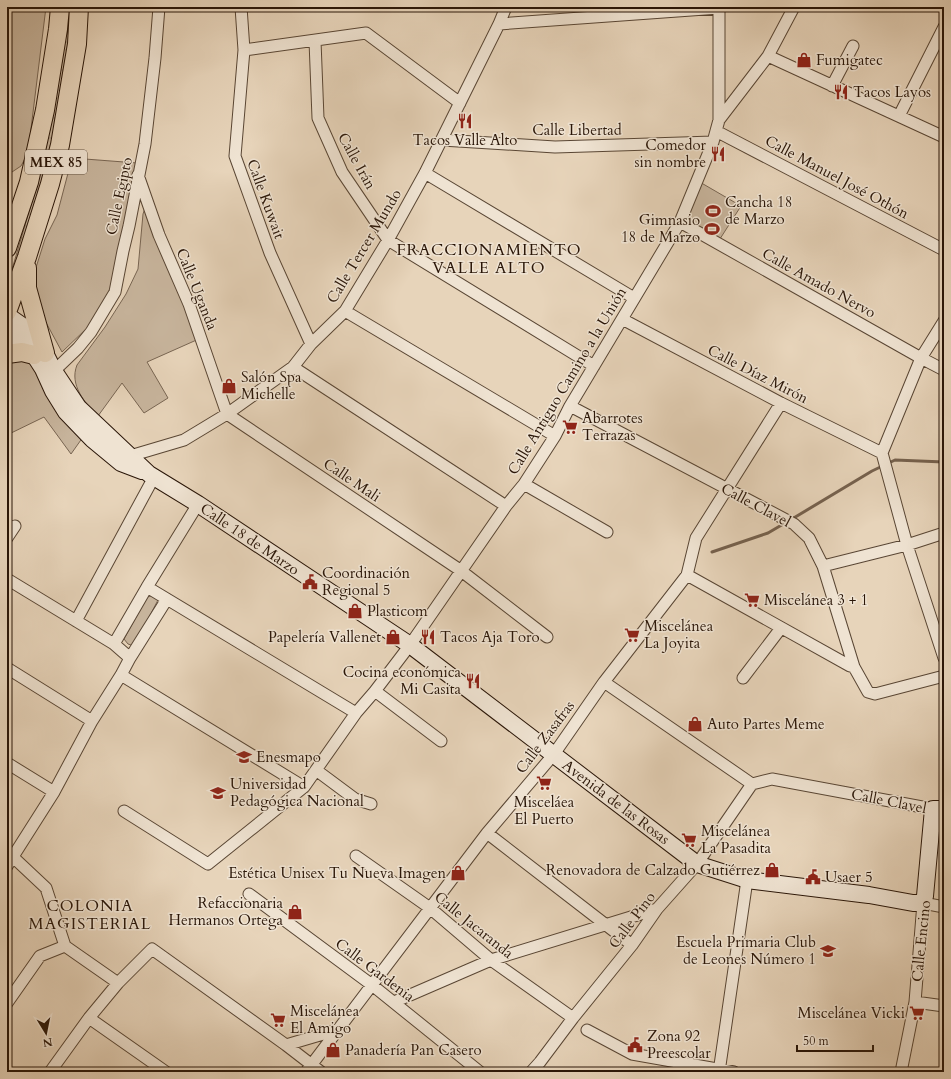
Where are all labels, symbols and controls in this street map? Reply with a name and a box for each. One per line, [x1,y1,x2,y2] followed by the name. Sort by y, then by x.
[816,50,883,70] place label: Fumigatec
[795,51,813,69] shop icon: Fumigatec
[853,82,931,102] place label: Tacos Layos
[832,83,850,101] restaurant icon: Tacos Layos
[456,112,474,130] restaurant icon: Tacos Valle Alto
[532,120,622,140] street label: Calle Libertad
[333,129,381,193] street label: Calle Irán
[413,130,517,150] place label: Tacos Valle Alto
[762,131,913,224] street label: Calle Manuel José Othón
[635,135,707,172] place label: Comedor sin nombre
[709,145,727,163] restaurant icon: Comedor sin nombre
[25,150,87,174] road number: MEX 85
[101,155,137,237] street label: Calle Egipto
[242,156,290,242] street label: Calle Kuwait
[322,185,406,307] street label: Calle Tercer Mundo
[725,192,792,229] place label: Cancha 18 de Marzo
[704,202,722,220] sports icon: Cancha 18 de Marzo
[621,210,700,247] place label: Gimnasio 18 de Marzo
[703,220,721,238] sports icon: Gimnasio 18 de Marzo
[397,239,582,279] district label: FRACCIONAMIENTO VALLE ALTO
[759,243,879,323] street label: Calle Amado Nervo
[172,245,223,333] street label: Calle Uganda
[503,283,631,478] street label: Calle Antiguo Camino a la Unión
[704,340,812,408] street label: Calle Díaz Mirón
[241,367,302,404] place label: Salón Spa Michelle
[220,377,238,395] shop icon: Salón Spa Michelle
[582,408,643,445] place label: Abarrotes Terrazas
[561,418,579,436] supermarket icon: Abarrotes Terrazas
[319,454,385,506] street label: Calle Mali
[718,478,795,532] street label: Calle Clavel
[197,498,303,580] street label: Calle 18 de Marzo
[322,563,411,600] place label: Coordinación Regional 5
[301,573,319,591] public building icon: Coordinación Regional 5
[764,590,868,610] place label: Miscelánea 3 + 1
[743,591,761,609] supermarket icon: Miscelánea 3 + 1
[367,601,428,621] place label: Plasticom
[346,602,364,620] shop icon: Plasticom
[644,616,714,653] place label: Miscelánea La Joyita
[623,626,641,644] supermarket icon: Miscelánea La Joyita
[268,627,381,647] place label: Papelería Vallenet
[440,627,540,647] place label: Tacos Aja Toro
[384,628,402,646] shop icon: Papelería Vallenet
[419,628,437,646] restaurant icon: Tacos Aja Toro
[343,662,462,699] place label: Cocina económica Mi Casita
[464,672,482,690] restaurant icon: Cocina económica Mi Casita
[511,696,579,778] street label: Calle Zasafras
[707,714,825,734] place label: Auto Partes Meme
[686,715,704,733] shop icon: Auto Partes Meme
[256,747,321,767] place label: Enesmapo
[235,748,253,766] school or university icon: Enesmapo
[558,755,674,849] street label: Avenida de las Rosas
[230,774,364,811] place label: Universidad Pedagógica Nacional
[535,774,553,792] supermarket icon: Misceláea El Puerto
[209,784,227,802] school or university icon: Universidad Pedagógica Nacional
[850,784,929,818] street label: Calle Clavel
[514,792,575,829] place label: Misceláea El Puerto
[701,821,771,858] place label: Miscelánea La Pasadita
[680,831,698,849] supermarket icon: Miscelánea La Pasadita
[546,860,760,880] place label: Renovadora de Calzado Gutiérrez
[763,861,781,879] shop icon: Renovadora de Calzado Gutiérrez
[228,863,446,883] place label: Estética Unisex Tu Nueva Imagen
[449,864,467,882] shop icon: Estética Unisex Tu Nueva Imagen
[825,867,873,887] place label: Usaer 5
[804,868,822,886] public building icon: Usaer 5
[430,887,518,963] street label: Calle Jacaranda
[604,888,660,952] street label: Calle Pino
[168,893,284,930] place label: Refaccionaria Hermanos Ortega
[29,895,151,935] district label: COLONIA MAGISTERIAL
[907,899,935,983] street label: Calle Encino
[286,903,304,921] shop icon: Refaccionaria Hermanos Ortega
[676,932,816,969] place label: Escuela Primaria Club de Leones Número 1
[331,934,419,1007] street label: Calle Gardenia
[819,942,837,960] school or university icon: Escuela Primaria Club de Leones Número 1
[290,1001,360,1038] place label: Miscelánea El Amigo
[798,1003,905,1023] place label: Miscelánea Vicki
[908,1004,926,1022] supermarket icon: Miscelánea Vicki
[269,1011,287,1029] supermarket icon: Miscelánea El Amigo
[26,1013,66,1053] north arrow
[647,1026,711,1063] place label: Zona 92 Preescolar
[797,1027,873,1053] scale bar
[803,1033,830,1049] text: 50 m
[41,1034,54,1051] text: N
[626,1036,644,1054] public building icon: Zona 92 Preescolar
[345,1040,482,1060] place label: Panadería Pan Casero
[324,1041,342,1059] shop icon: Panadería Pan Casero

